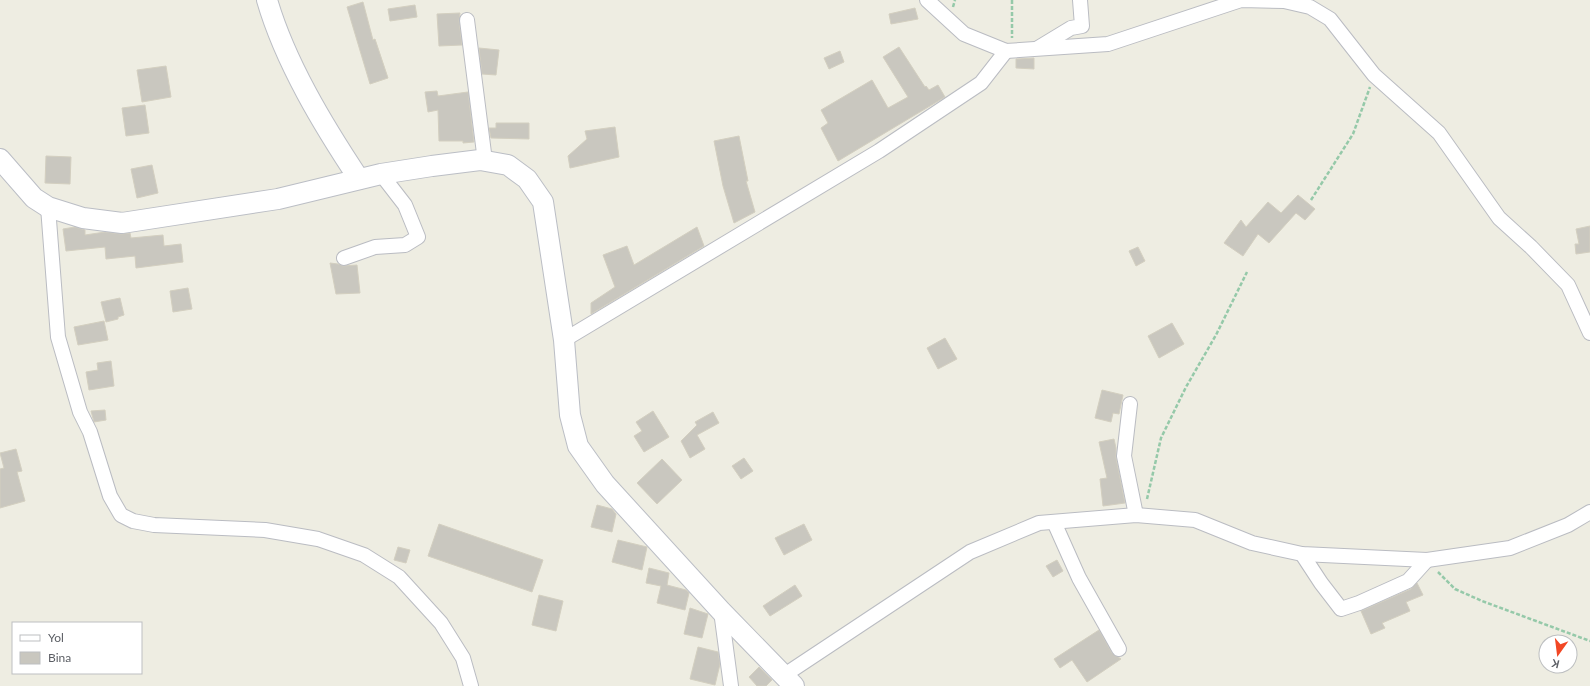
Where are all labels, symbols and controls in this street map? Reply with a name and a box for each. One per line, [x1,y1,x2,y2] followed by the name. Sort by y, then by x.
[12,622,142,674] legend
[48,630,64,645] text: Yol
[1538,634,1578,674] north arrow
[48,650,71,665] text: Bina
[1550,657,1561,671] text: K

